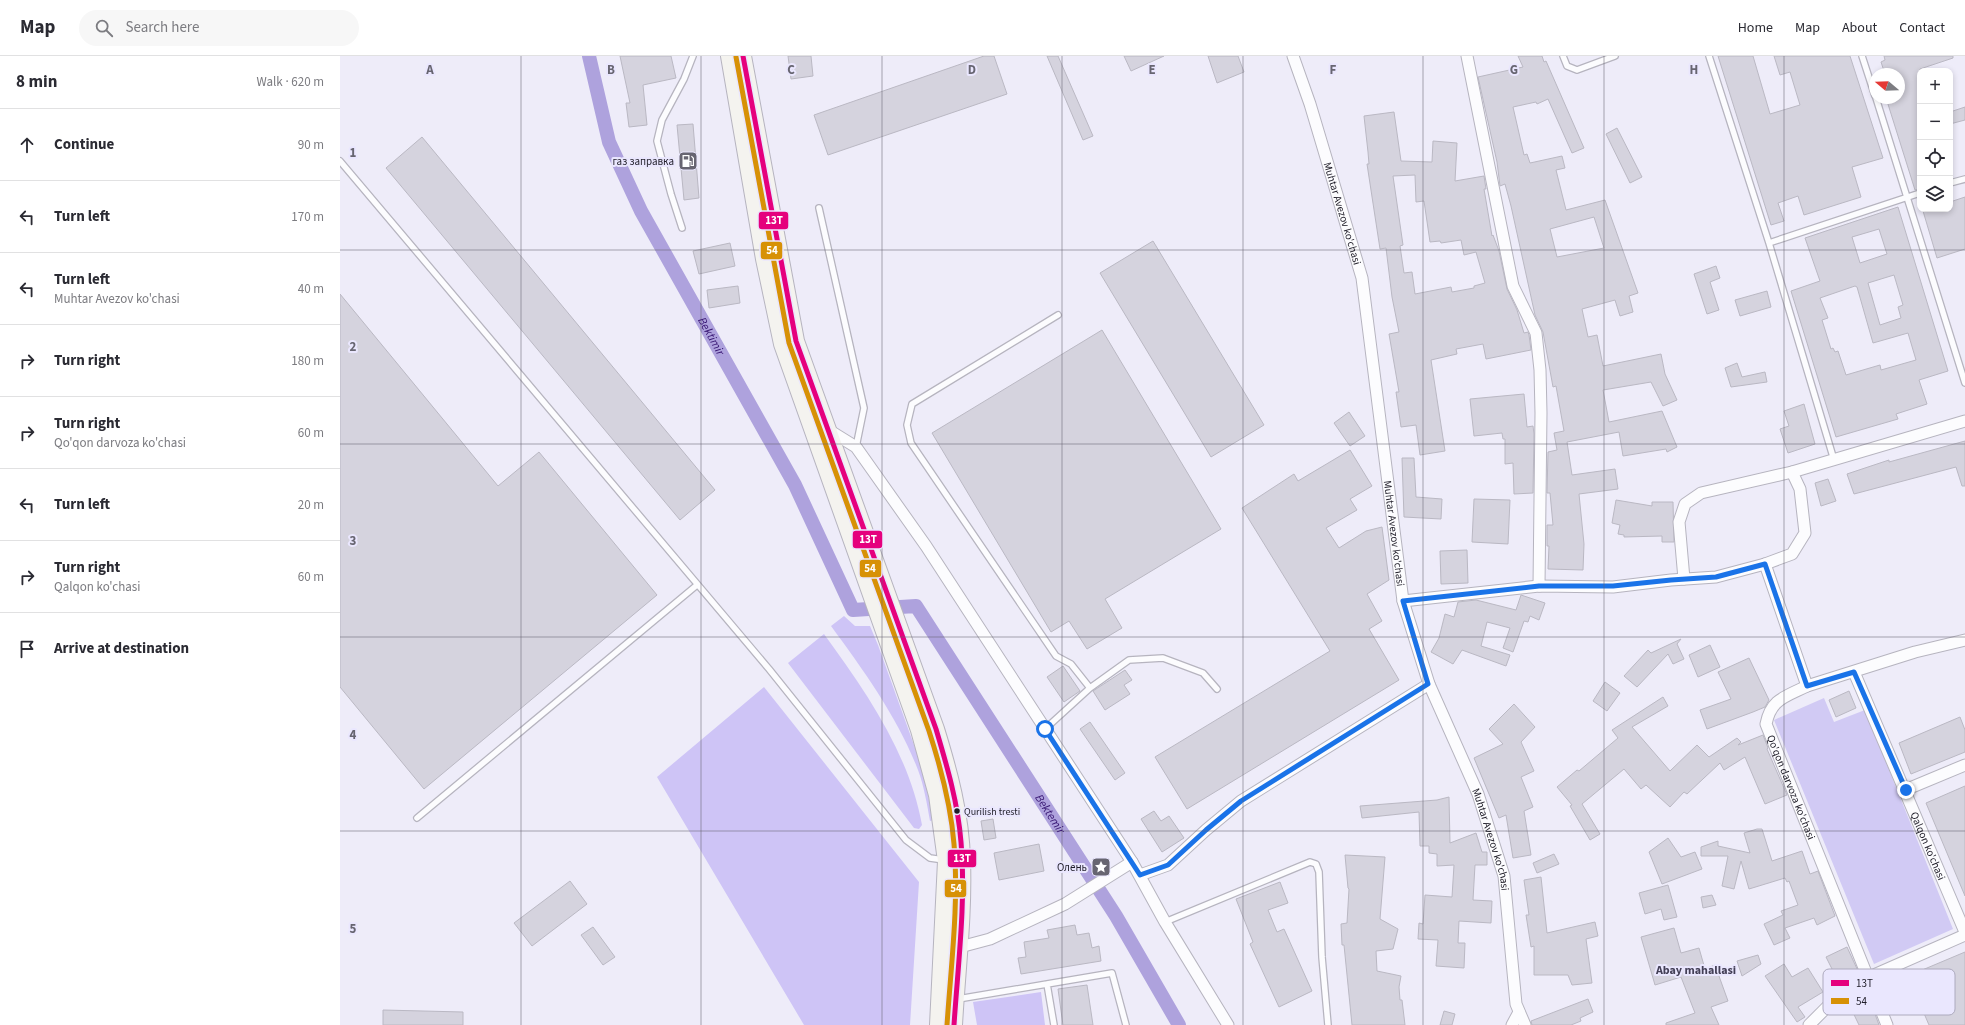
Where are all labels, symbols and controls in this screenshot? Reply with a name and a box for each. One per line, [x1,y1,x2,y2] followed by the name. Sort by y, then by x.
[79,10,359,46] search box
[20,14,55,41] text: Map
[93,17,115,39] icon: search
[125,17,199,38] text: Search here
[1738,18,1773,38] text: Home
[1795,18,1820,38] text: Map
[1842,18,1877,38] text: About
[1899,18,1945,38] text: Contact
[425,61,434,79] text: A
[607,61,615,79] text: B
[787,61,795,79] text: C
[968,61,976,79] text: D
[1148,61,1156,79] text: E
[1330,61,1337,79] text: F
[1510,61,1518,79] text: G
[1690,61,1698,79] text: H
[1869,68,1905,104] north arrow
[1917,68,1953,212] map controls
[1917,68,1953,104] button: +
[16,70,57,94] text: 8 min
[256,73,324,91] text: Walk · 620 m
[1917,104,1953,140] button: −
[16,134,38,156] icon: ahead
[54,134,114,155] text: Continue
[298,136,324,154] text: 90 m
[1917,140,1953,176] button: locate
[350,144,357,162] text: 1
[677,150,699,172] fuel station icon: газ заправка
[612,154,674,169] place label: газ заправка
[1320,160,1365,267] street label: Muhtar Avezov ko'chasi
[1917,176,1953,212] button: layers
[16,206,38,228] icon: left
[54,206,110,227] text: Turn left
[291,208,324,226] text: 170 m
[758,211,789,230] line badge: 13Т
[765,213,783,228] text: 13Т
[760,241,783,260] line badge: 54
[766,243,778,258] text: 54
[54,269,110,290] text: Turn left
[16,278,38,300] icon: left
[298,280,324,298] text: 40 m
[54,290,180,308] text: Muhtar Avezov ko'chasi
[693,314,729,359] water label: Bektimir
[350,338,357,356] text: 2
[16,350,38,372] icon: right
[54,350,120,371] text: Turn right
[291,352,324,370] text: 180 m
[54,413,120,434] text: Turn right
[16,422,38,444] icon: right
[298,424,324,442] text: 60 m
[54,434,186,452] text: Qo'qon darvoza ko'chasi
[1380,480,1408,587] street label: Muhtar Avezov ko'chasi
[16,494,38,516] icon: left
[54,494,110,515] text: Turn left
[298,496,324,514] text: 20 m
[852,530,883,549] line badge: 13Т
[350,532,357,550] text: 3
[859,532,877,547] text: 13Т
[54,557,120,578] text: Turn right
[859,559,882,578] line badge: 54
[864,561,876,576] text: 54
[16,566,38,588] icon: right
[298,568,324,586] text: 60 m
[54,578,140,596] text: Qalqon ko'chasi
[16,638,38,660] icon: arrive
[54,638,189,659] text: Arrive at destination
[1036,720,1054,738] route start
[350,726,357,744] text: 4
[1763,733,1819,842] street label: Qo'qon darvoza ko'chasi
[1897,781,1915,799] route end
[1468,786,1512,891] street label: Muhtar Avezov ko'chasi
[1031,791,1069,838] water label: Bektemir
[964,805,1020,819] place label: Qurilish tresti
[952,806,962,816] marker: Qurilish tresti
[1906,809,1949,883] street label: Qalqon ko'chasi
[947,849,977,868] line badge: 13Т
[953,851,971,866] text: 13Т
[1090,856,1112,878] place icon: Олень
[1057,860,1087,875] place label: Олень
[944,879,967,898] line badge: 54
[950,881,962,896] text: 54
[350,920,357,938] text: 5
[1655,962,1736,979] district label: Abay mahallasi
[1823,969,1955,1015] legend
[1856,976,1873,991] text: 13Т
[1856,994,1867,1009] text: 54

